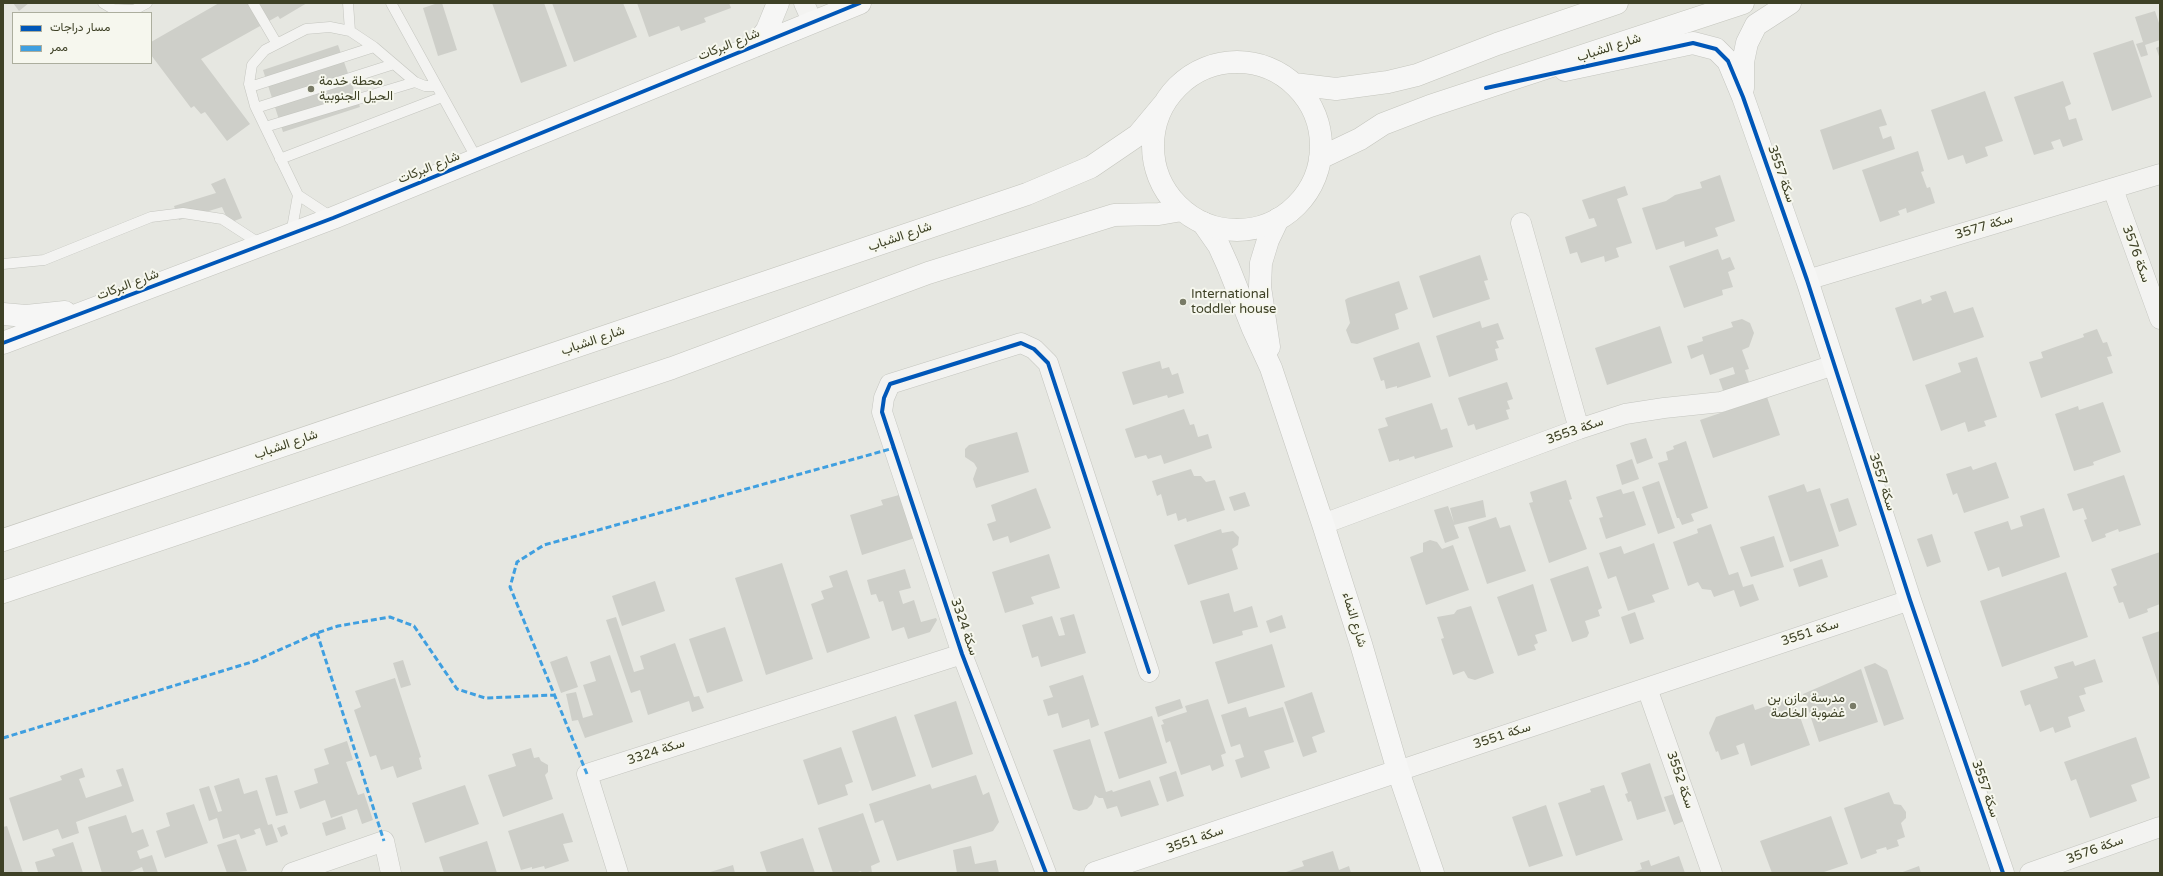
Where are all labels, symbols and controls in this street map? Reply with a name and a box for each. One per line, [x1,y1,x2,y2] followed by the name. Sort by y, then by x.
[12,12,152,64] legend
[50,20,110,34] text: مسار دراجات
[696,26,762,64] street label: شارع البركات
[1575,30,1643,66] street label: شارع الشباب
[50,40,68,54] text: ممر
[319,74,393,105] place label: محطة خدمة الحيل الجنوبية
[306,84,316,94] marker: محطة خدمة الحيل الجنوبية
[1764,143,1798,205] street label: سكة 3557
[396,149,462,187] street label: شارع البركات
[1953,211,2015,243] street label: سكة 3577
[866,219,934,255] street label: شارع الشباب
[2118,223,2154,285] street label: سكة 3576
[95,266,161,304] street label: شارع البركات
[1191,287,1276,318] place label: International toddler house
[1178,297,1188,307] marker: International toddler house
[559,323,627,359] street label: شارع الشباب
[1544,414,1606,448] street label: سكة 3553
[252,427,320,463] street label: شارع الشباب
[1865,451,1899,513] street label: سكة 3557
[1338,591,1370,649] street label: شارع النماء
[947,596,981,658] street label: سكة 3324
[1779,616,1841,650] street label: سكة 3551
[1768,691,1845,722] place label: مدرسة مازن بن غضوبة الخاصة
[1848,701,1858,711] marker: مدرسة مازن بن غضوبة الخاصة
[1471,719,1533,753] street label: سكة 3551
[625,735,687,769] street label: سكة 3324
[1663,749,1697,811] street label: سكة 3552
[1968,758,2002,820] street label: سكة 3557
[1164,823,1226,857] street label: سكة 3551
[2064,832,2126,868] street label: سكة 3576

